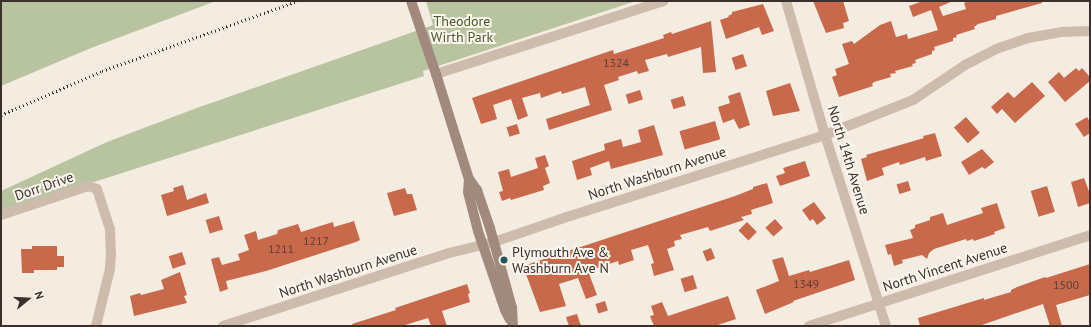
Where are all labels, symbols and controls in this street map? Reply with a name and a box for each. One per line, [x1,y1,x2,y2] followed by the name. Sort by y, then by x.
[431,13,493,46] park label: Theodore Wirth Park
[603,56,629,70] house number: 1324
[824,103,874,217] street label: North 14th Avenue
[586,143,728,203] street label: North Washburn Avenue
[12,168,76,204] street label: Dorr Drive
[303,234,329,248] house number: 1217
[880,239,1010,295] street label: North Vincent Avenue
[277,241,419,301] street label: North Washburn Avenue
[268,242,294,256] house number: 1211
[512,244,610,276] place label: Plymouth Ave & Washburn Ave N
[499,255,509,265] marker: Plymouth Ave & Washburn Ave N
[793,277,819,291] house number: 1349
[1053,278,1079,292] house number: 1500
[8,279,48,319] north arrow
[32,290,47,301] text: N

